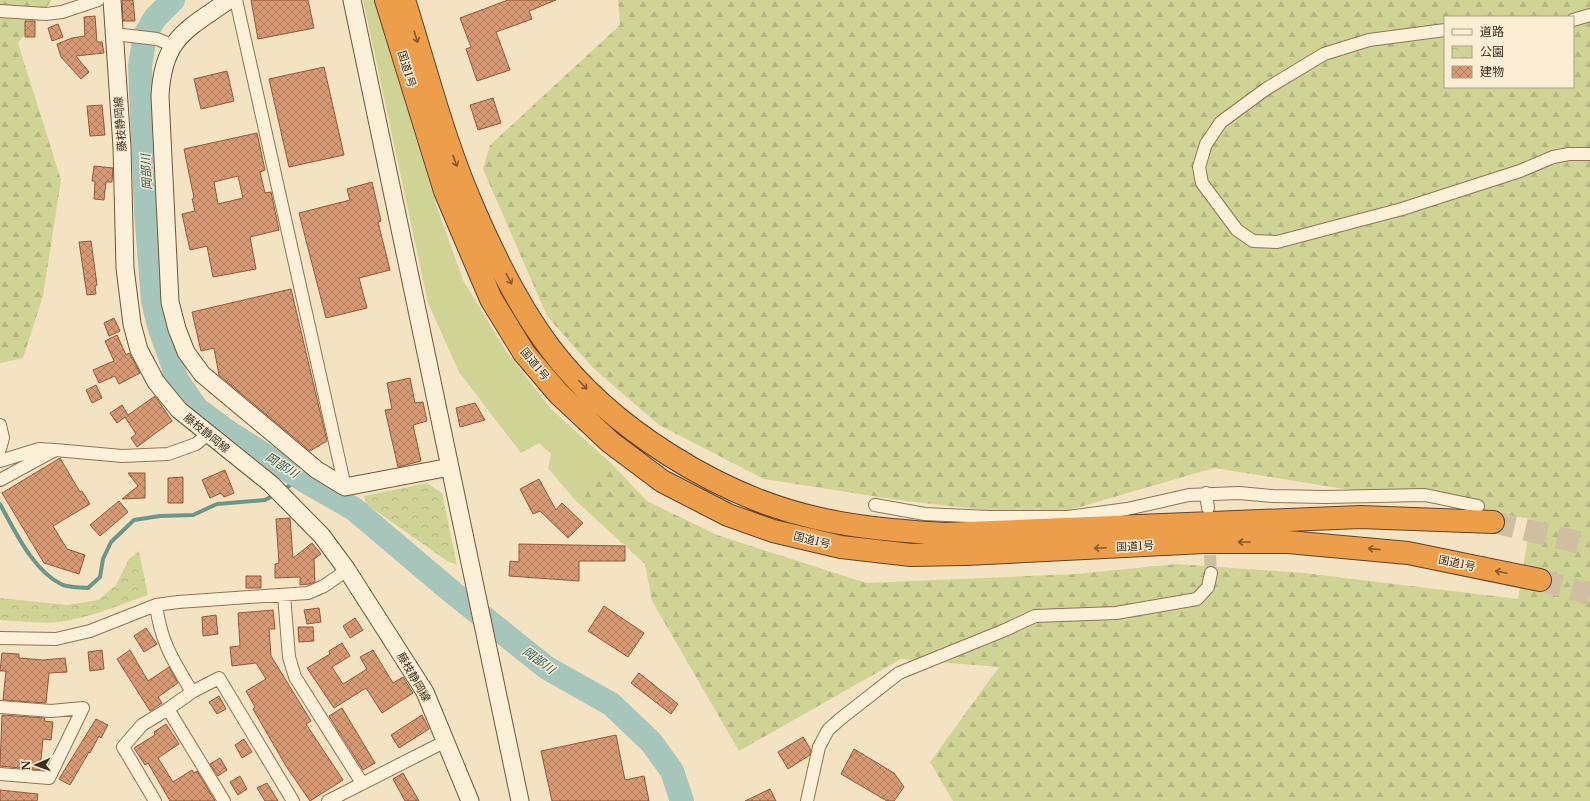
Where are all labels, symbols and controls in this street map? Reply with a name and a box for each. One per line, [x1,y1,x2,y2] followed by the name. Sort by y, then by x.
[1444,16,1574,88] legend
[1480,24,1504,39] text: 道路
[413,31,420,44] one-way arrow
[1480,44,1504,59] text: 公園
[395,49,419,89] street label: 国道1号
[1480,64,1504,79] text: 建物
[111,96,129,152] street label: 藤枝静岡線
[137,152,154,190] water label: 岡部川
[452,155,460,167] one-way arrow
[505,273,513,285] one-way arrow
[518,345,552,383] street label: 国道1号
[578,380,588,390] one-way arrow
[181,410,233,456] street label: 藤枝静岡線
[263,449,303,482] water label: 岡部川
[792,529,832,551] street label: 国道1号
[1116,538,1154,554] street label: 国道1号
[1238,538,1251,546] one-way arrow
[1094,544,1107,552] one-way arrow
[1368,545,1381,553] one-way arrow
[1437,552,1477,574] street label: 国道1号
[1495,568,1508,576] one-way arrow
[520,643,560,678] water label: 岡部川
[394,650,434,704] street label: 藤枝静岡線
[16,745,56,785] north arrow
[19,759,33,771] text: N

